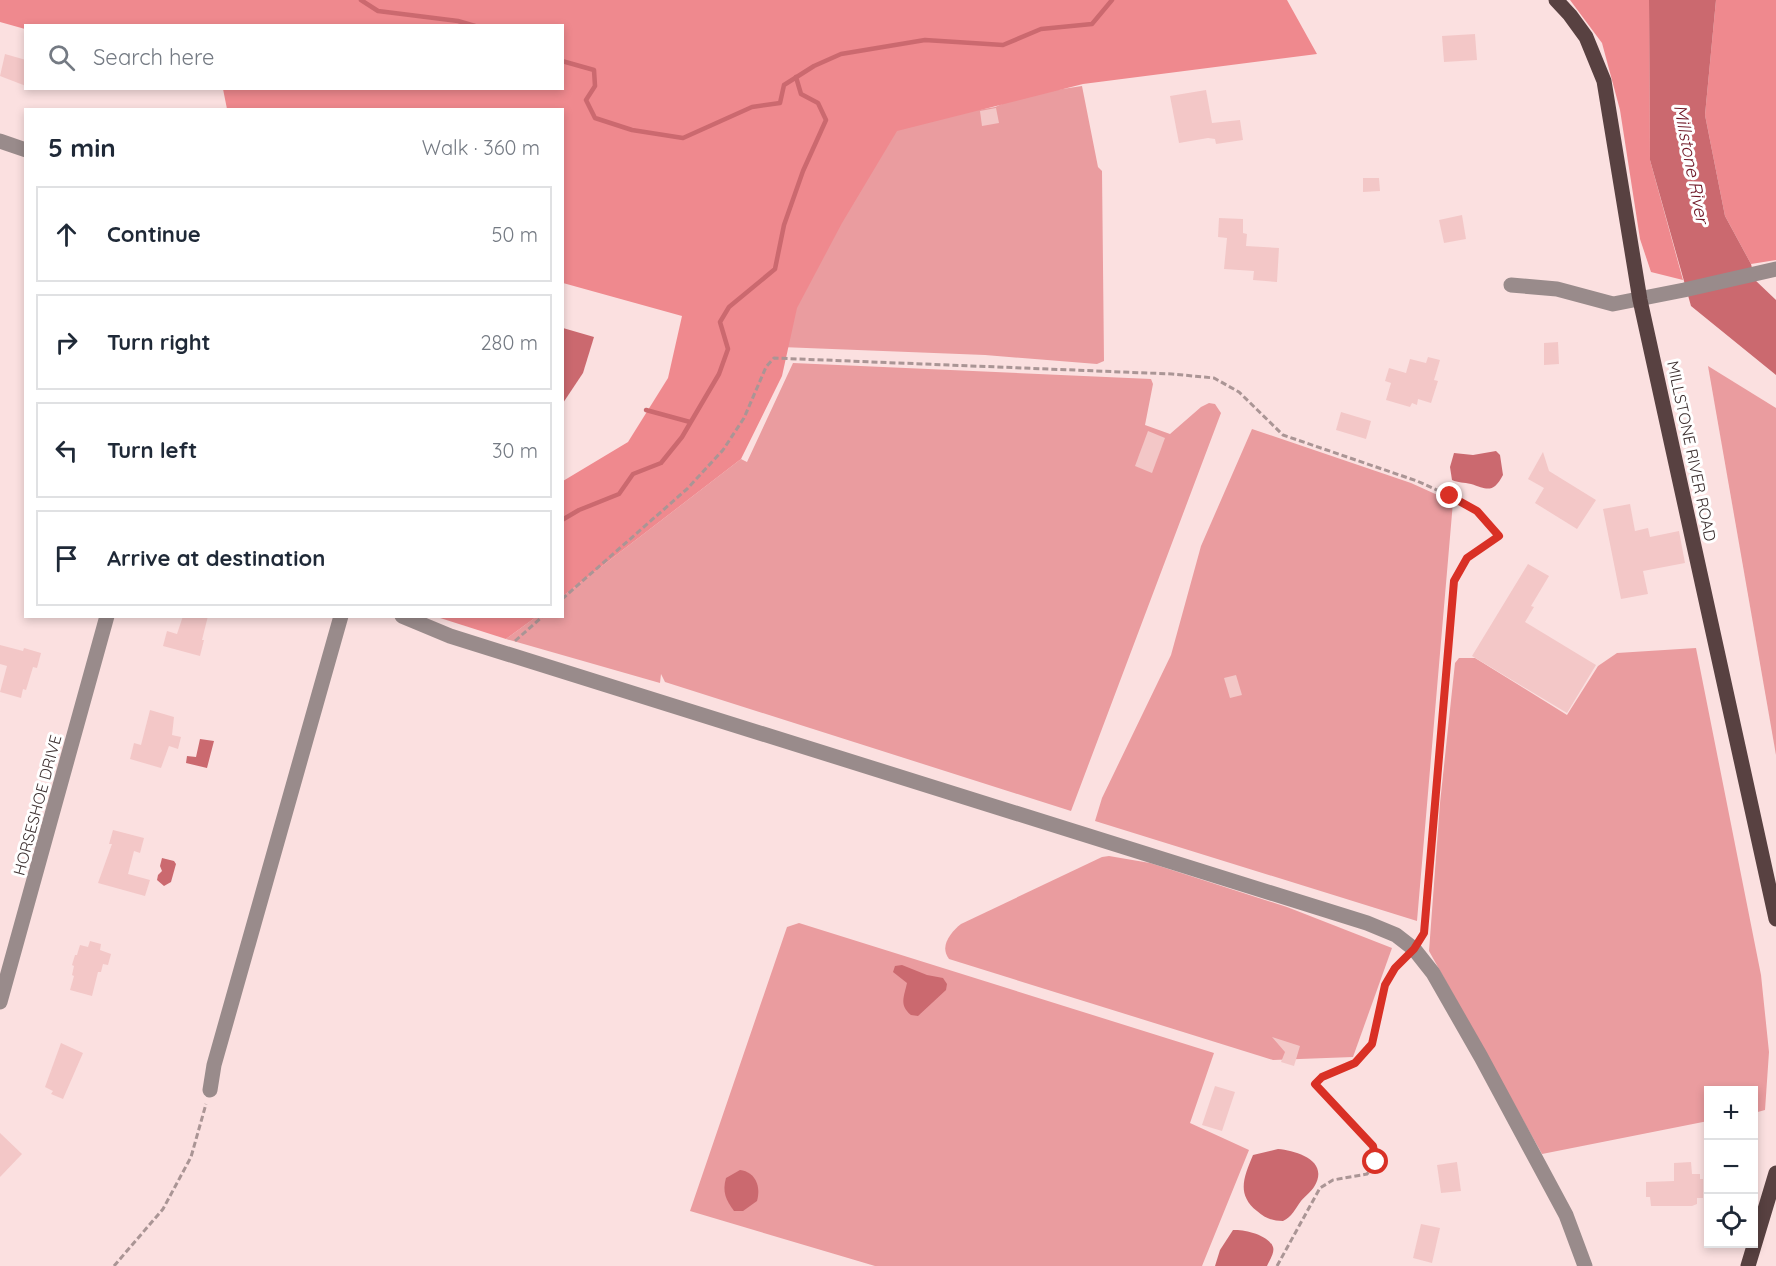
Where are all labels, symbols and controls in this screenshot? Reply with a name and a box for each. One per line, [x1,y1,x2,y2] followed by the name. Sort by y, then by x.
[24,24,564,90] search box
[45,41,78,74] icon: search
[93,43,214,71] text: Search here
[1669,103,1715,227] water label: Millstone River
[48,131,116,164] text: 5 min
[422,135,540,160] text: Walk · 360 m
[50,218,83,251] icon: ahead
[107,220,201,248] text: Continue
[492,222,538,247] text: 50 m
[50,326,83,359] icon: right
[107,328,211,356] text: Turn right
[481,330,538,355] text: 280 m
[1663,359,1721,543] street label: MILLSTONE RIVER ROAD
[50,434,83,467] icon: left
[107,436,197,464] text: Turn left
[492,438,538,463] text: 30 m
[1436,482,1462,508] route end
[50,542,83,575] icon: arrive
[107,544,325,572] text: Arrive at destination
[9,732,65,878] street label: HORSESHOE DRIVE
[1704,1086,1758,1248] map controls
[1704,1086,1758,1140] button: +
[1704,1140,1758,1194] button: −
[1362,1148,1388,1174] route start
[1704,1194,1758,1248] button: locate

